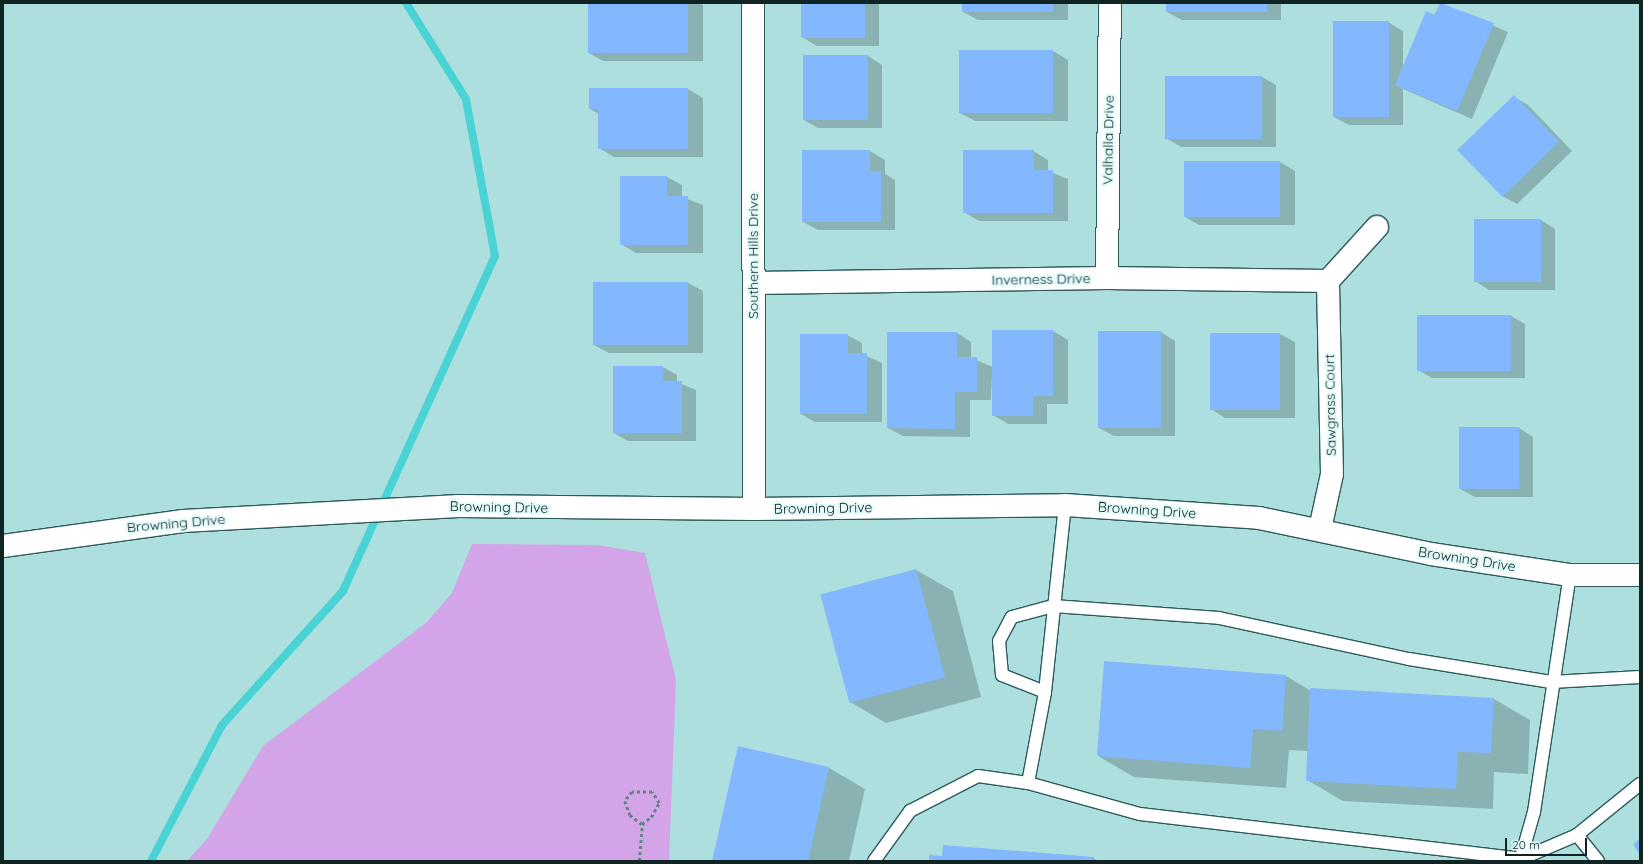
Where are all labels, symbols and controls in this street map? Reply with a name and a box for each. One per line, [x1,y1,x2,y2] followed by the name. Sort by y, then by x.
[1099,95,1117,185] street label: Valhalla Drive
[745,193,761,319] street label: Southern Hills Drive
[991,270,1091,288] street label: Inverness Drive
[1321,354,1339,456] street label: Sawgrass Court
[450,498,548,516] street label: Browning Drive
[1097,498,1197,522] street label: Browning Drive
[774,499,872,517] street label: Browning Drive
[126,510,226,536] street label: Browning Drive
[1417,543,1517,575] street label: Browning Drive
[1507,830,1589,856] scale bar
[1512,837,1540,852] text: 20 m

